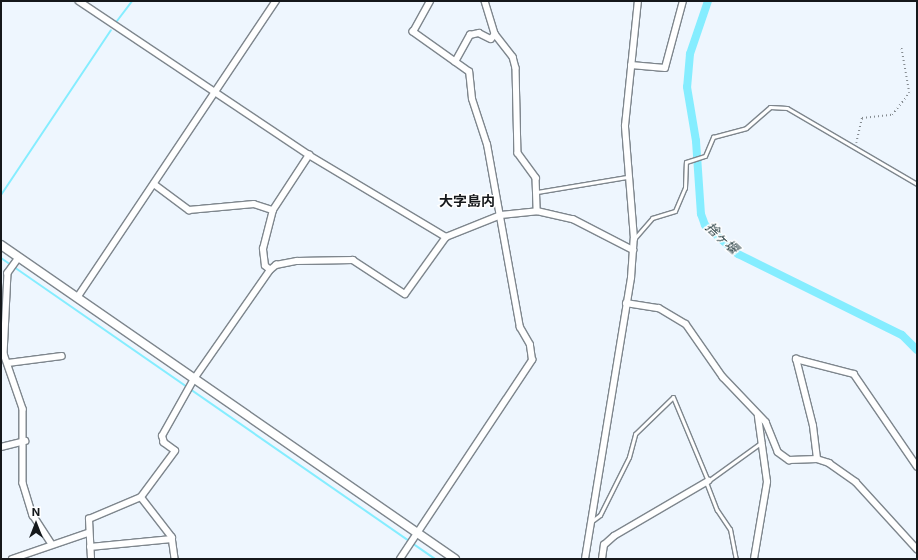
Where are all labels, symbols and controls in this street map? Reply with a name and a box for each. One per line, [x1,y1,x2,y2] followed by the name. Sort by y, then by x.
[439,193,495,209] district label: 大字島内
[702,219,742,257] water label: 捨ヶ堰
[16,504,56,544] north arrow
[32,505,40,519] text: N

